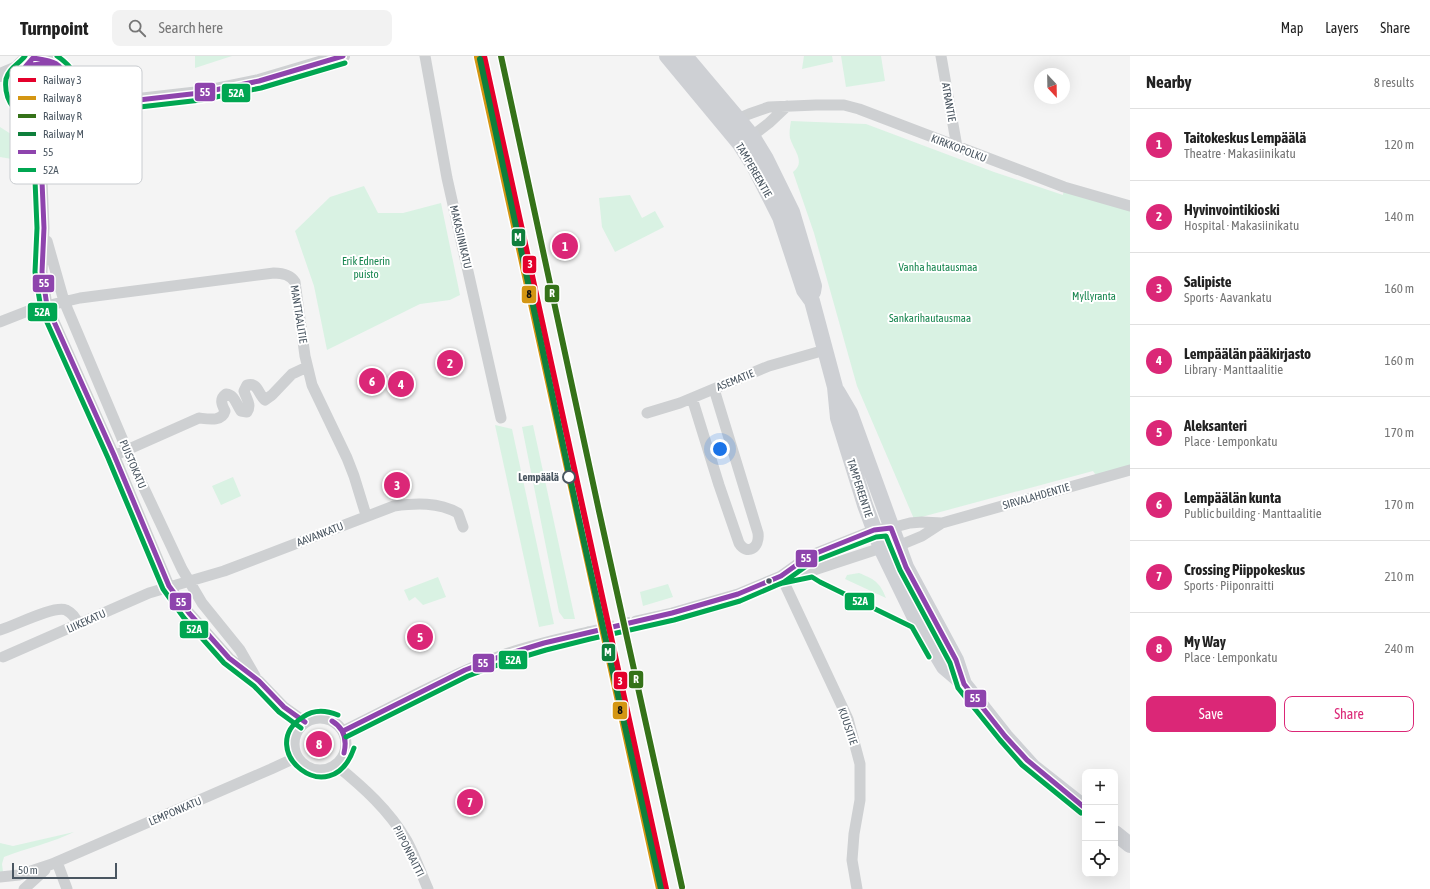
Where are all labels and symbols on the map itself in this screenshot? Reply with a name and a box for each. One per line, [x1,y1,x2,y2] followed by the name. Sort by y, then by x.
[10,66,142,184] legend
[1034,68,1070,104] north arrow
[43,74,82,86] text: Railway 3
[194,82,216,102] line badge: 55
[940,82,958,123] street label: ATRANTIE
[221,83,251,103] line badge: 52A
[200,86,210,98] text: 55
[228,87,244,99] text: 52A
[43,92,82,104] text: Railway 8
[43,110,83,122] text: Railway R
[43,128,84,140] text: Railway M
[930,132,988,164] street label: KIRKKOPOLKU
[734,141,775,200] street label: TAMPEREENTIE
[43,146,53,158] text: 55
[43,164,59,176] text: 52A
[448,204,474,270] street label: MAKASIINIKATU
[511,228,526,247] line badge: M
[514,231,522,243] text: M
[552,231,578,261] pin: 1
[342,255,390,280] park label: Erik Ednerin puisto
[522,255,537,274] line badge: 3
[527,258,533,270] text: 3
[899,261,977,273] park label: Vanha hautausmaa
[32,274,55,293] line badge: 55
[39,277,49,289] text: 55
[288,284,310,344] street label: MANTTAALITIE
[544,284,560,303] line badge: R
[521,285,537,304] line badge: 8
[549,287,555,299] text: R
[526,288,532,300] text: 8
[1072,290,1116,302] park label: Myllyranta
[27,302,58,322] line badge: 52A
[34,306,50,318] text: 52A
[889,312,971,324] park label: Sankarihautausmaa
[437,348,463,378] pin: 2
[359,366,385,396] pin: 6
[715,367,756,393] street label: ASEMATIE
[388,369,414,399] pin: 4
[117,438,149,490] street label: PUISTOKATU
[710,439,730,459] your location
[845,457,875,519] street label: TAMPEREENTIE
[384,470,410,500] pin: 3
[562,470,576,484] marker: Lempäälä
[518,471,559,483] place label: Lempäälä
[1001,481,1071,511] street label: SIRVALAHDENTIE
[295,520,345,548] street label: AAVANKATU
[795,549,818,568] line badge: 55
[801,552,811,564] text: 55
[764,576,774,586] unlabelled marker
[169,592,192,611] line badge: 55
[844,592,875,611] line badge: 52A
[852,595,868,607] text: 52A
[176,596,186,608] text: 55
[65,607,107,635] street label: LIIKEKATU
[179,620,209,639] line badge: 52A
[407,622,433,652] pin: 5
[186,623,202,635] text: 52A
[601,643,616,662] line badge: M
[604,646,612,658] text: M
[498,650,528,670] line badge: 52A
[472,653,495,673] line badge: 55
[505,654,521,666] text: 52A
[478,657,488,669] text: 55
[628,670,644,689] line badge: R
[613,671,628,690] line badge: 3
[633,673,639,685] text: R
[617,675,623,687] text: 3
[964,689,987,708] line badge: 55
[970,692,980,704] text: 55
[612,701,628,720] line badge: 8
[617,704,623,716] text: 8
[836,706,860,746] street label: KUUSITIE
[306,729,332,759] pin: 8
[457,787,483,817] pin: 7
[147,794,203,828] street label: LEMPONKATU
[391,824,427,878] street label: PIIPONRAITTI
[12,861,117,880] scale bar

